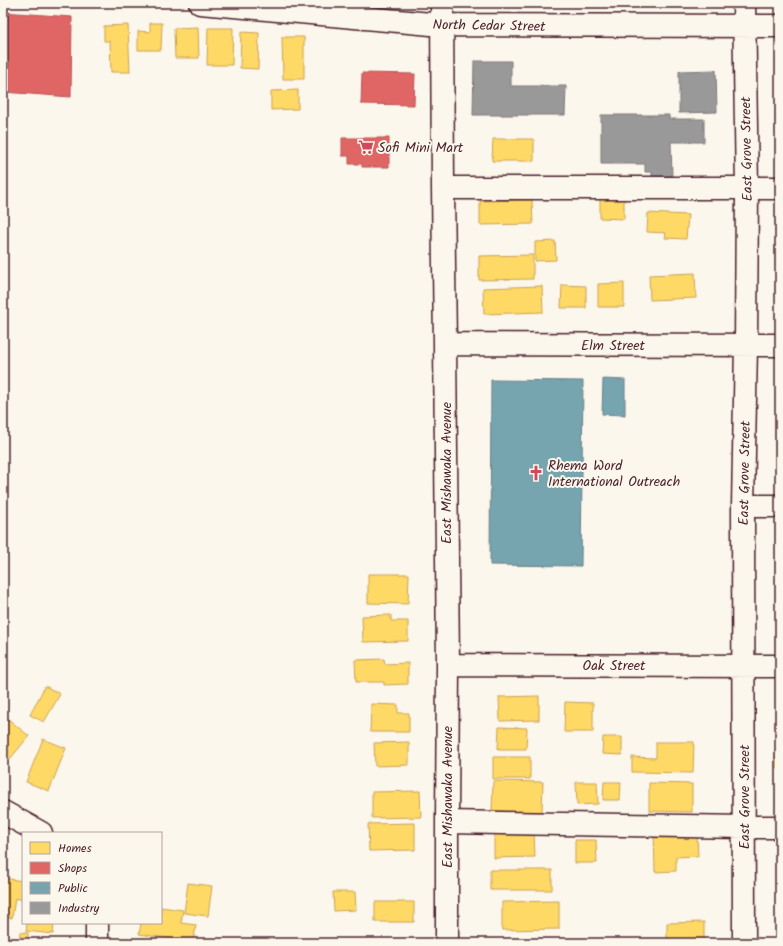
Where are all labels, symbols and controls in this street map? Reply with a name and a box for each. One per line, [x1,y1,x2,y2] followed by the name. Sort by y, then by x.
[432,14,546,38] street label: North Cedar Street
[735,96,759,201] street label: East Grove Street
[378,137,464,159] place label: Sofi Mini Mart
[357,138,375,156] supermarket icon: Sofi Mini Mart
[581,335,646,357] street label: Elm Street
[436,401,458,544] street label: East Mishawaka Avenue
[733,420,757,526] street label: East Grove Street
[548,455,680,493] place label: Rhema Word International Outreach
[527,464,545,482] church icon: Rhema Word International Outreach
[583,655,646,677] street label: Oak Street
[437,725,459,868] street label: East Mishawaka Avenue
[734,744,756,849] street label: East Grove Street
[22,832,162,924] legend
[58,839,92,858] text: Homes
[58,859,87,878] text: Shops
[58,879,88,898] text: Public
[58,899,100,918] text: Industry

